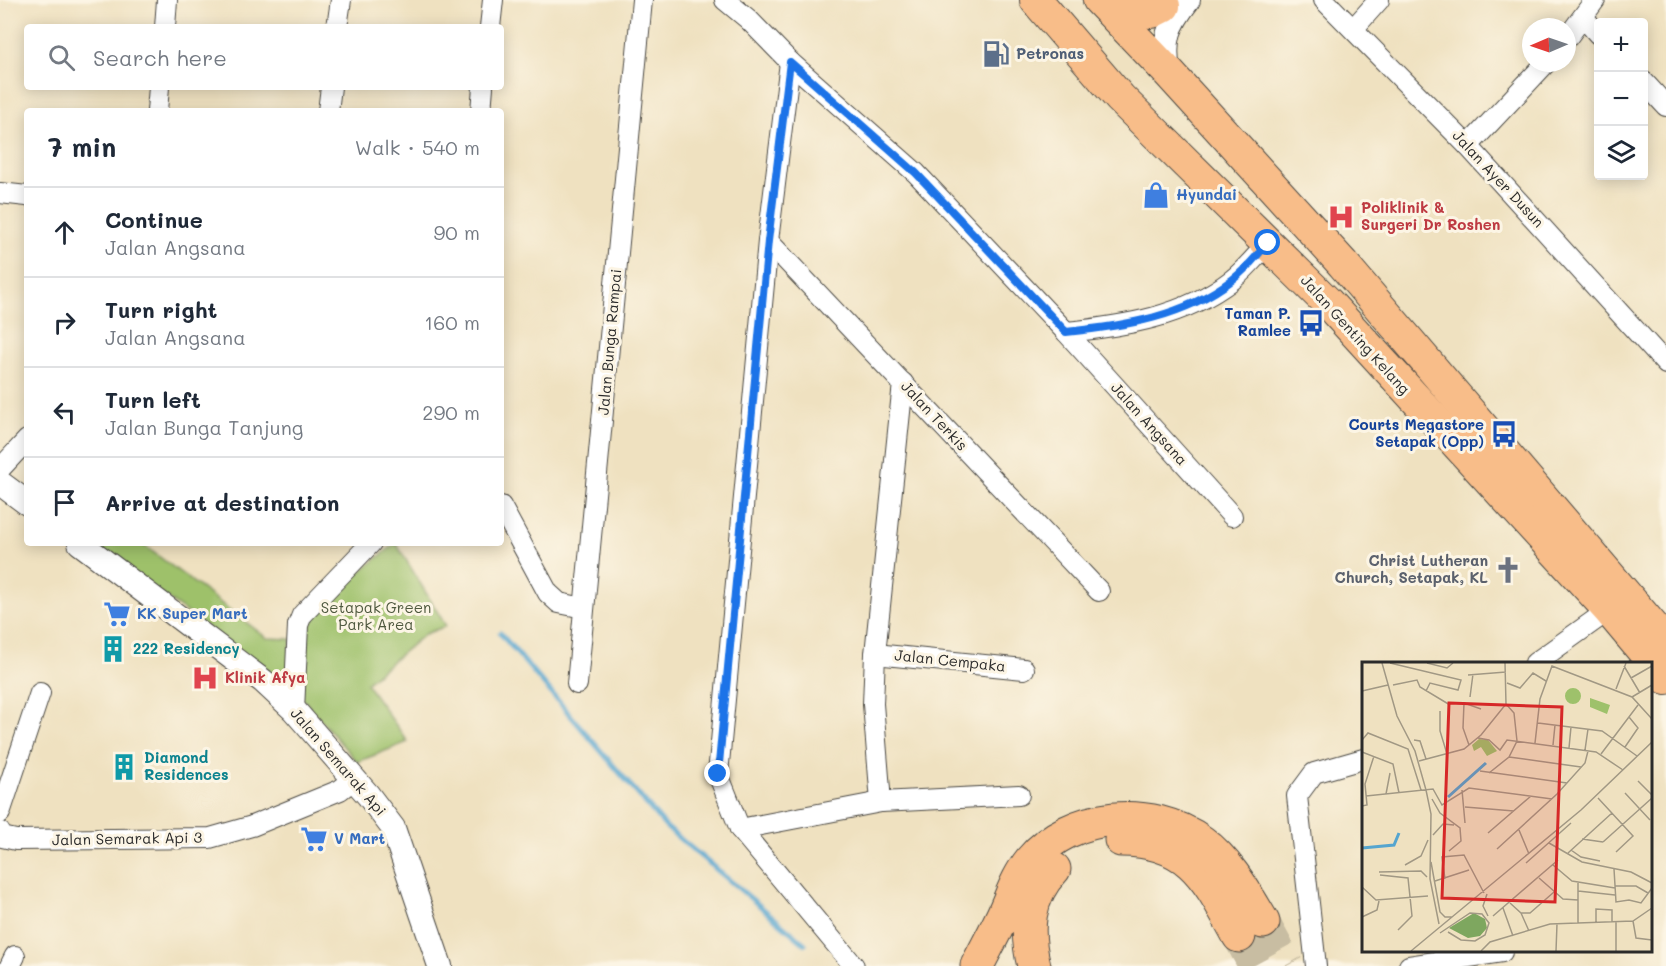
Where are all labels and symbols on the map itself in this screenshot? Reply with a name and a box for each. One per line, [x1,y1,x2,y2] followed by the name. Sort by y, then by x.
[1522,18,1576,72] north arrow
[981,39,1011,69] fuel station icon: Petronas
[1016,43,1084,63] place label: Petronas
[1448,125,1549,231] street label: Jalan Ayer Dusun
[1141,180,1171,210] shop icon: Hyundai
[1176,184,1237,204] place label: Hyundai
[1361,197,1500,234] place label: Poliklinik & Surgeri Dr Roshen
[1326,202,1356,232] hospital icon: Poliklinik & Surgeri Dr Roshen
[1254,229,1280,255] route start
[593,268,625,416] street label: Jalan Bunga Rampai
[1297,270,1415,398] street label: Jalan Genting Kelang
[1224,303,1291,340] place label: Taman P. Ramlee
[1296,308,1326,338] bus stop icon: Taman P. Ramlee
[897,376,972,455] street label: Jalan Terkis
[1107,377,1192,469] street label: Jalan Angsana
[1348,414,1484,451] place label: Courts Megastore Setapak (Opp)
[1489,419,1519,449] bus stop icon: Courts Megastore Setapak (Opp)
[1335,550,1488,587] place label: Christ Lutheran Church, Setapak, KL
[1493,555,1523,585] church icon: Christ Lutheran Church, Setapak, KL
[321,597,431,634] park label: Setapak Green Park Area
[102,599,132,629] supermarket icon: KK Super Mart
[137,603,248,623] place label: KK Super Mart
[98,634,128,664] building icon: 222 Residency
[133,638,240,658] place label: 222 Residency
[894,644,1007,676] street label: Jalan Cempaka
[1362,662,1651,951] inset map
[190,663,220,693] hospital icon: Klinik Afya
[225,667,305,687] place label: Klinik Afya
[286,703,391,819] street label: Jalan Semarak Api
[144,747,228,784] place label: Diamond Residences
[109,752,139,782] building icon: Diamond Residences
[704,760,730,786] route end
[299,824,329,854] supermarket icon: V Mart
[52,827,202,849] street label: Jalan Semarak Api 3
[334,828,385,848] place label: V Mart

